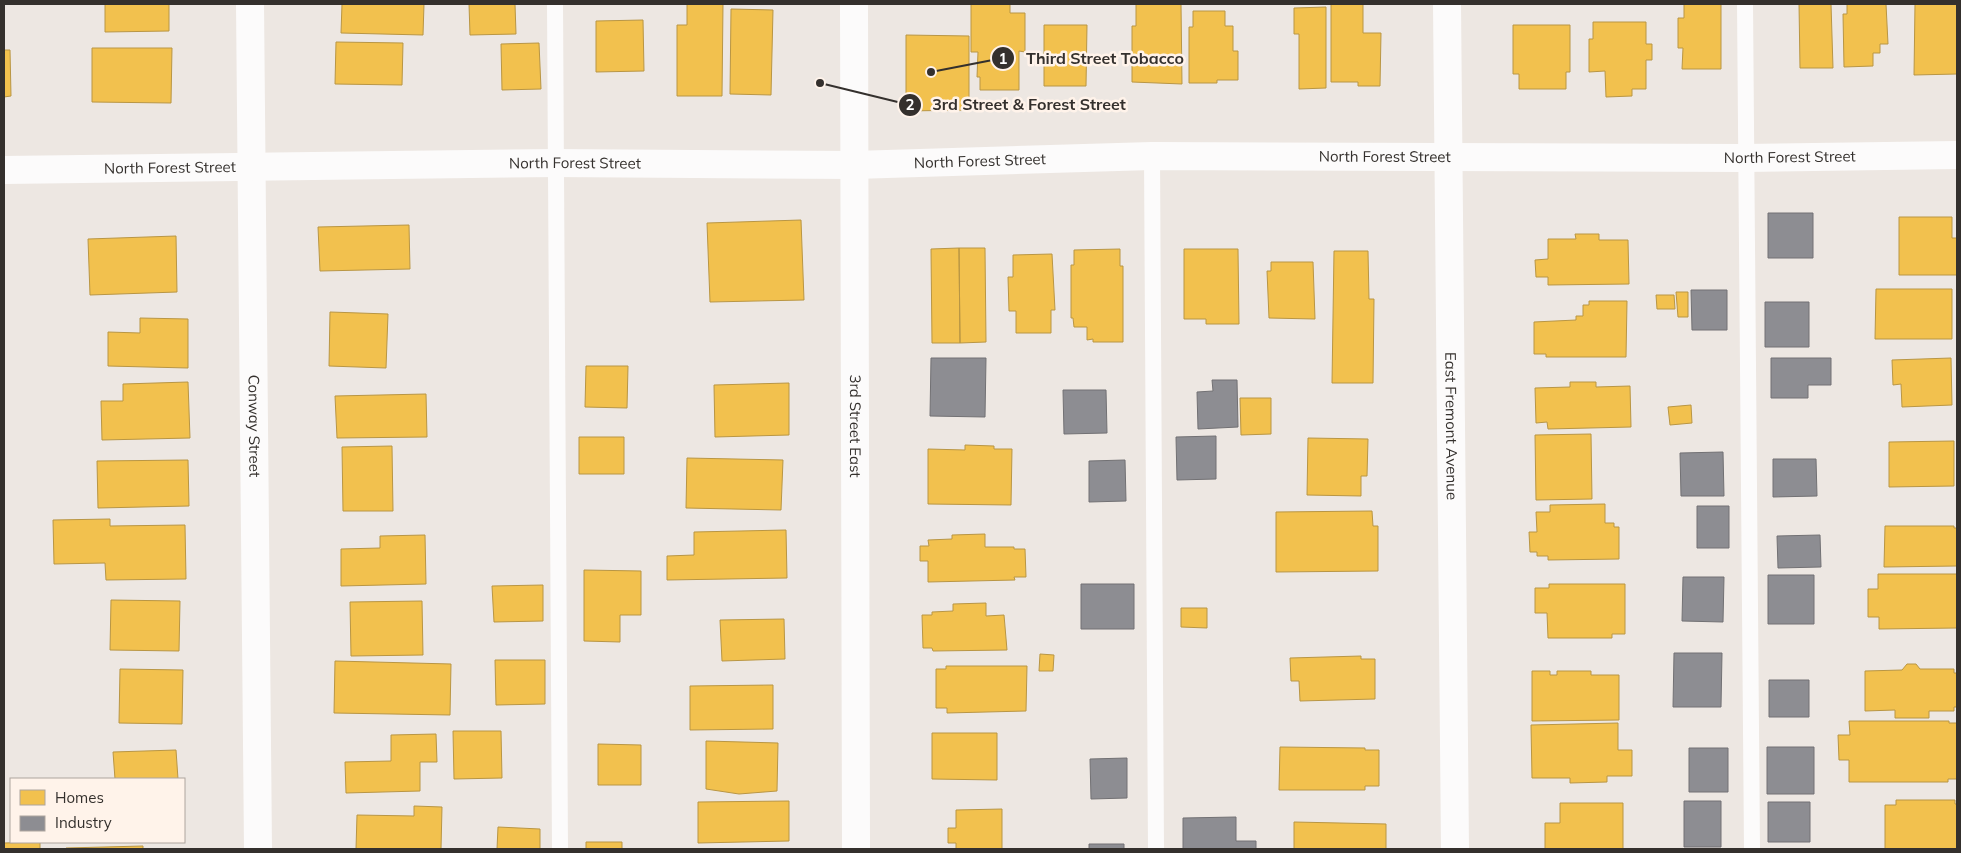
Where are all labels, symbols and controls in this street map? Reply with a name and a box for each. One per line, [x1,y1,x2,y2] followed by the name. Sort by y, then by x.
[991,43,1193,74] callout: Third Street Tobacco
[1026,48,1184,68] text: Third Street Tobacco
[998,49,1008,68] text: 1
[897,89,1136,120] callout: 3rd Street & Forest Street
[932,94,1126,114] text: 3rd Street & Forest Street
[905,95,915,114] text: 2
[1724,146,1856,167] street label: North Forest Street
[1319,147,1451,166] street label: North Forest Street
[914,149,1046,172] street label: North Forest Street
[509,153,641,173] street label: North Forest Street
[104,157,236,178] street label: North Forest Street
[1441,352,1462,500] street label: East Fremont Avenue
[846,374,865,478] street label: 3rd Street East
[245,375,264,477] street label: Conway Street
[10,778,185,843] legend
[55,788,104,807] text: Homes
[55,813,112,832] text: Industry

